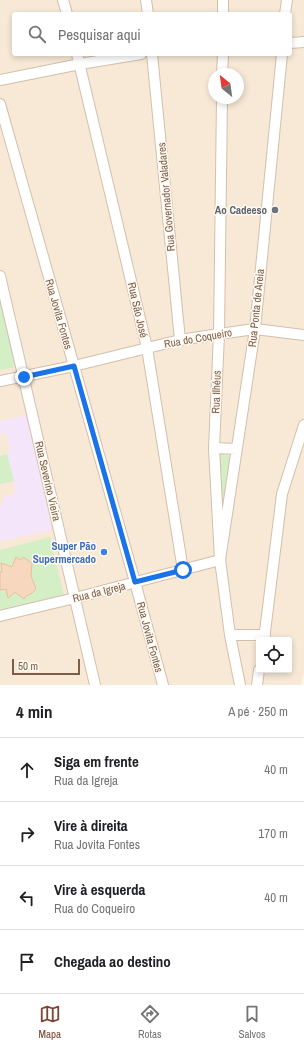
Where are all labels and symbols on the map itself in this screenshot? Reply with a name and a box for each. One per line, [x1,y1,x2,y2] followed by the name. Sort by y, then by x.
[208,68,244,104] north arrow
[154,142,178,252] street label: Rua Governador Valadares
[215,203,267,217] place label: Ao Cadeeso
[270,205,280,215] marker: Ao Cadeeso
[245,268,267,348] street label: Rua Ponta de Areia
[42,277,76,351] street label: Rua Jovita Fontes
[125,281,151,339] street label: Rua São José
[163,325,233,351] street label: Rua do Coqueiro
[15,368,33,386] route end
[208,370,224,414] street label: Rua Ilhéus
[32,440,64,522] street label: Rua Severino Vieira
[33,539,96,566] place label: Super Pão Supermercado
[99,547,109,557] marker: Super Pão Supermercado
[174,561,192,579] route start
[71,579,127,605] street label: Rua da Igreja
[134,600,166,674] street label: Rua Jovita Fontes
[12,657,80,676] scale bar

